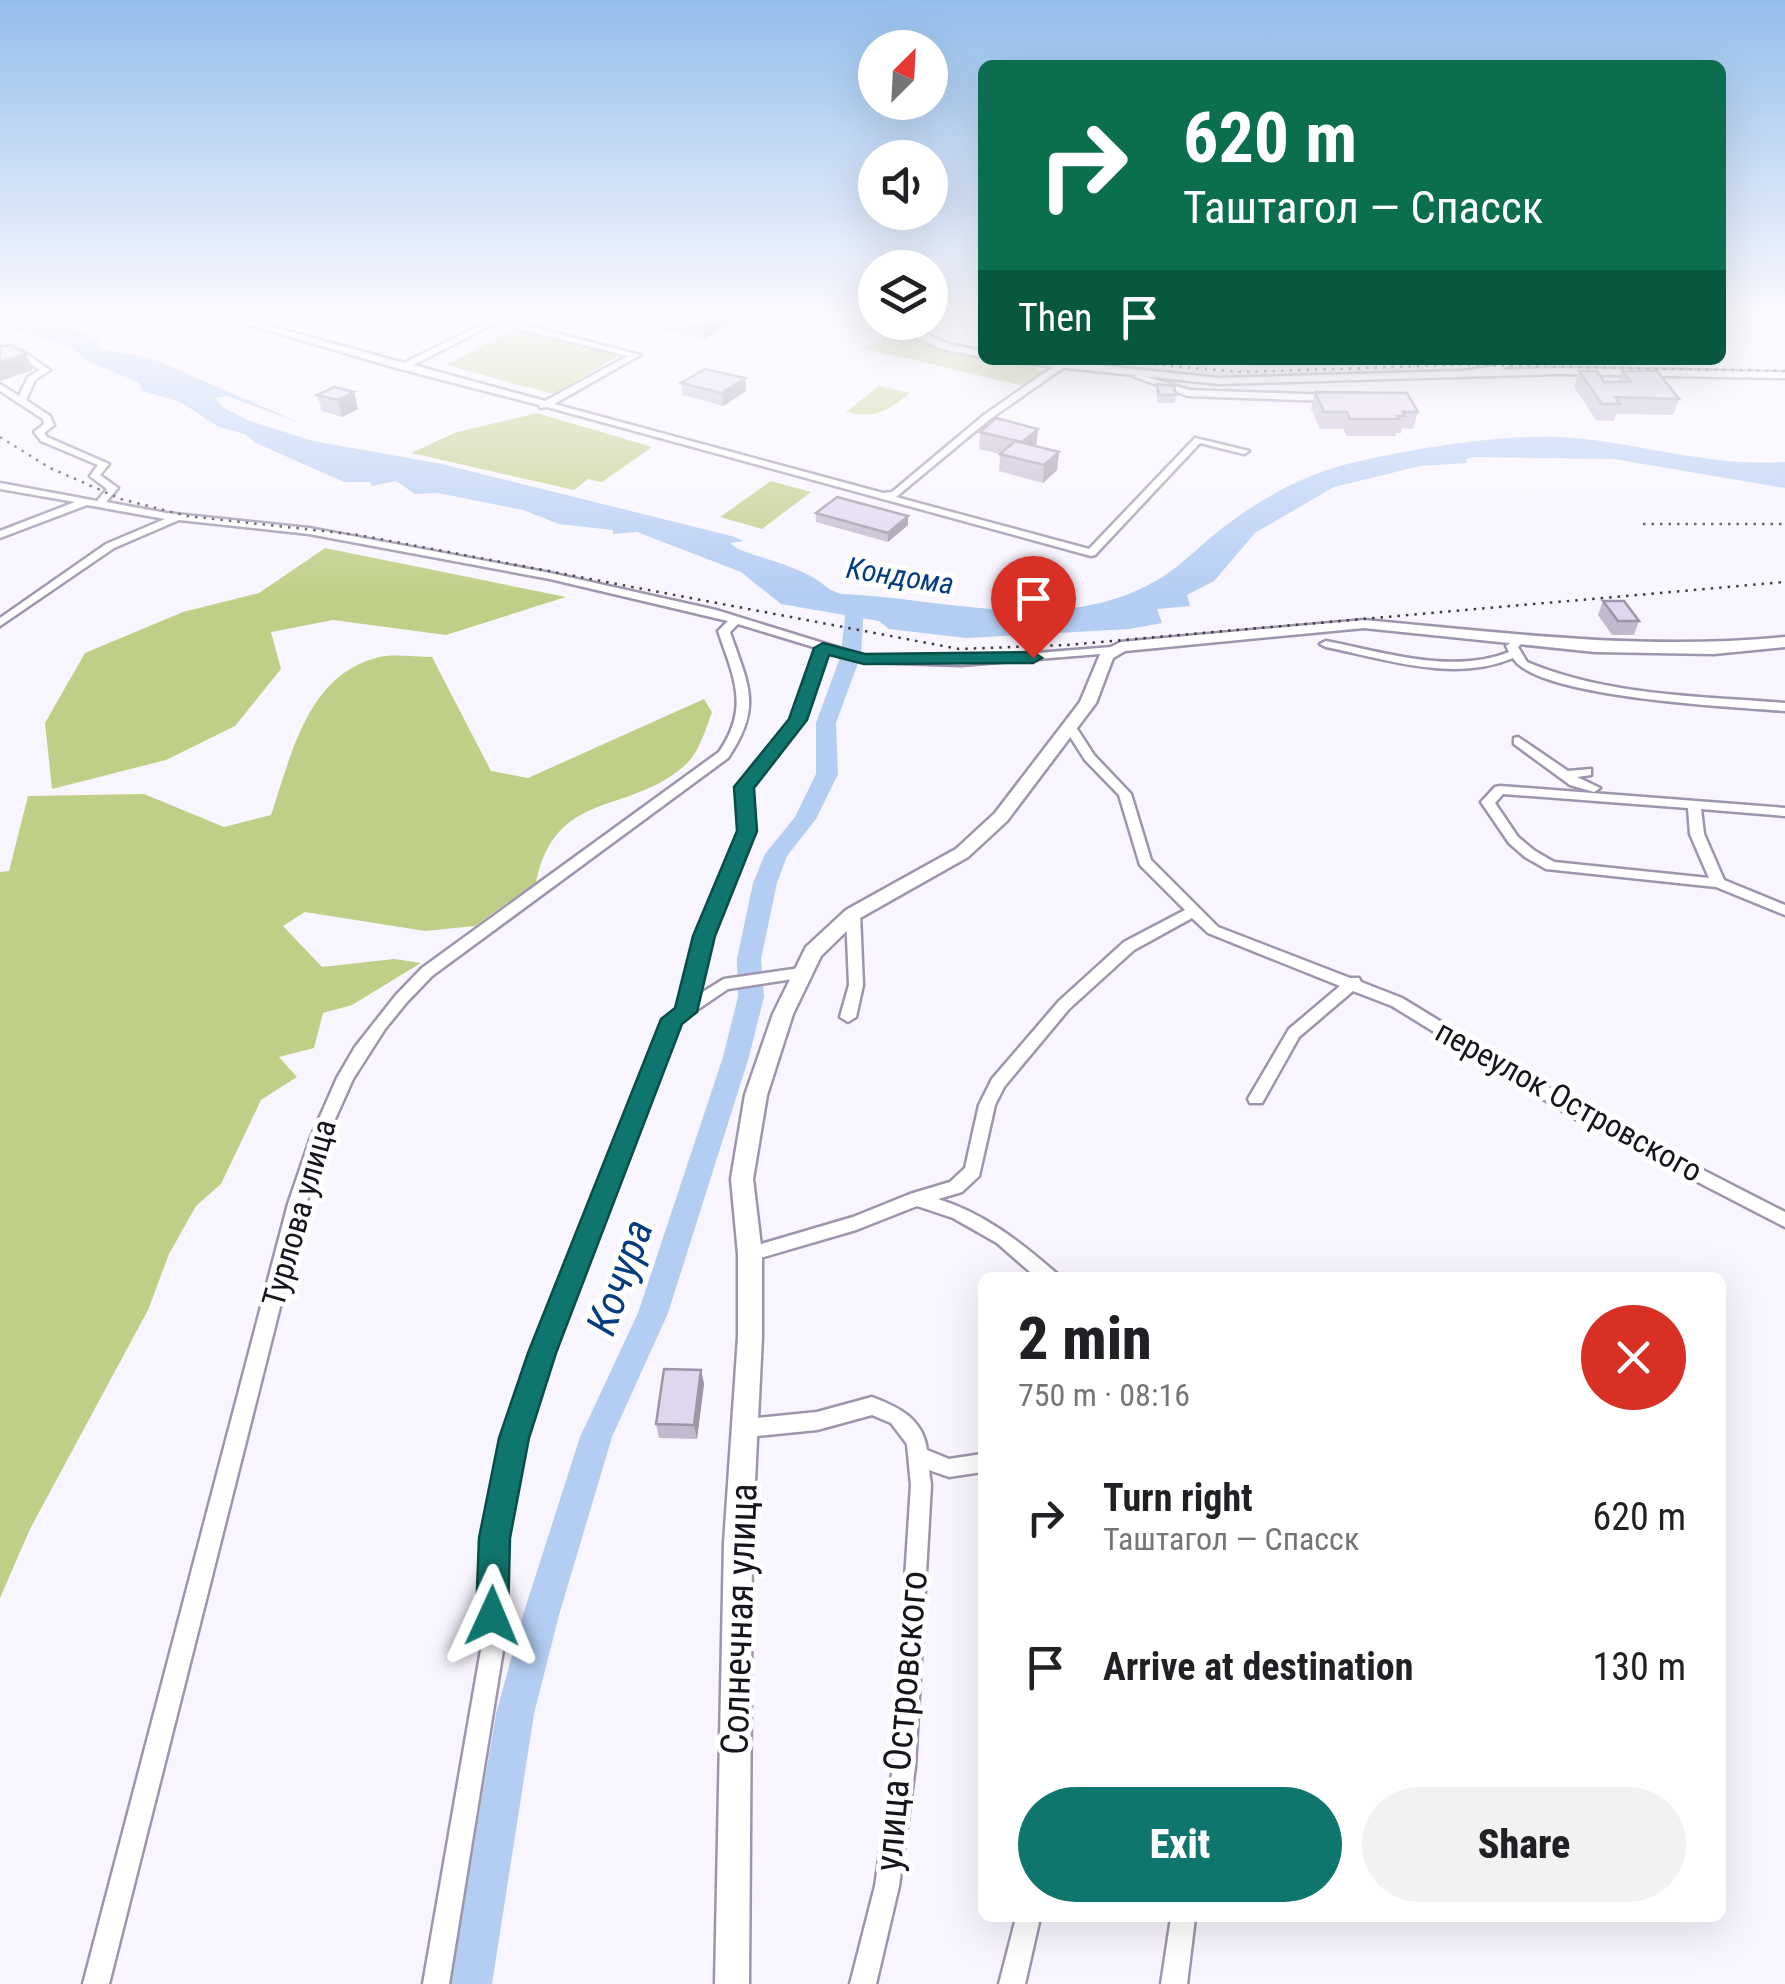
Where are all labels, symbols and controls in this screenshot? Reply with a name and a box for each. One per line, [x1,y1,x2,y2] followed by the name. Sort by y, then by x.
[858,30,948,120] north arrow
[858,30,948,340] map controls
[1183,97,1357,179] text: 620 m
[1018,100,1148,230] icon: right
[858,140,948,230] button: sound
[1183,181,1543,234] text: Таштагол — Спасск
[858,250,948,340] button: layers
[1112,290,1167,345] icon: arrive
[1018,296,1092,340] text: Then
[844,550,956,601] water label: Кондома
[991,556,1076,659] pin
[1006,571,1061,626] icon: arrive
[1429,1012,1709,1190] street label: переулок Островского
[254,1115,344,1311] street label: Турлова улица
[576,1213,663,1341] water label: Кочура
[1018,1303,1152,1374] text: 2 min
[1581,1305,1686,1410] button: close
[1018,1376,1190,1414] text: 750 m · 08:16
[1103,1476,1253,1520] text: Turn right
[712,1483,766,1755] street label: Солнечная улица
[1018,1490,1073,1545] icon: right
[1592,1495,1686,1539] text: 620 m
[1103,1520,1359,1558] text: Таштагол — Спасск
[440,1564,544,1668] position arrow
[866,1569,936,1873] street label: улица Островского
[1018,1640,1073,1695] icon: arrive
[1103,1645,1413,1689] text: Arrive at destination
[1592,1645,1686,1689] text: 130 m
[1018,1787,1342,1902] button: Exit
[1362,1787,1686,1902] button: Share

